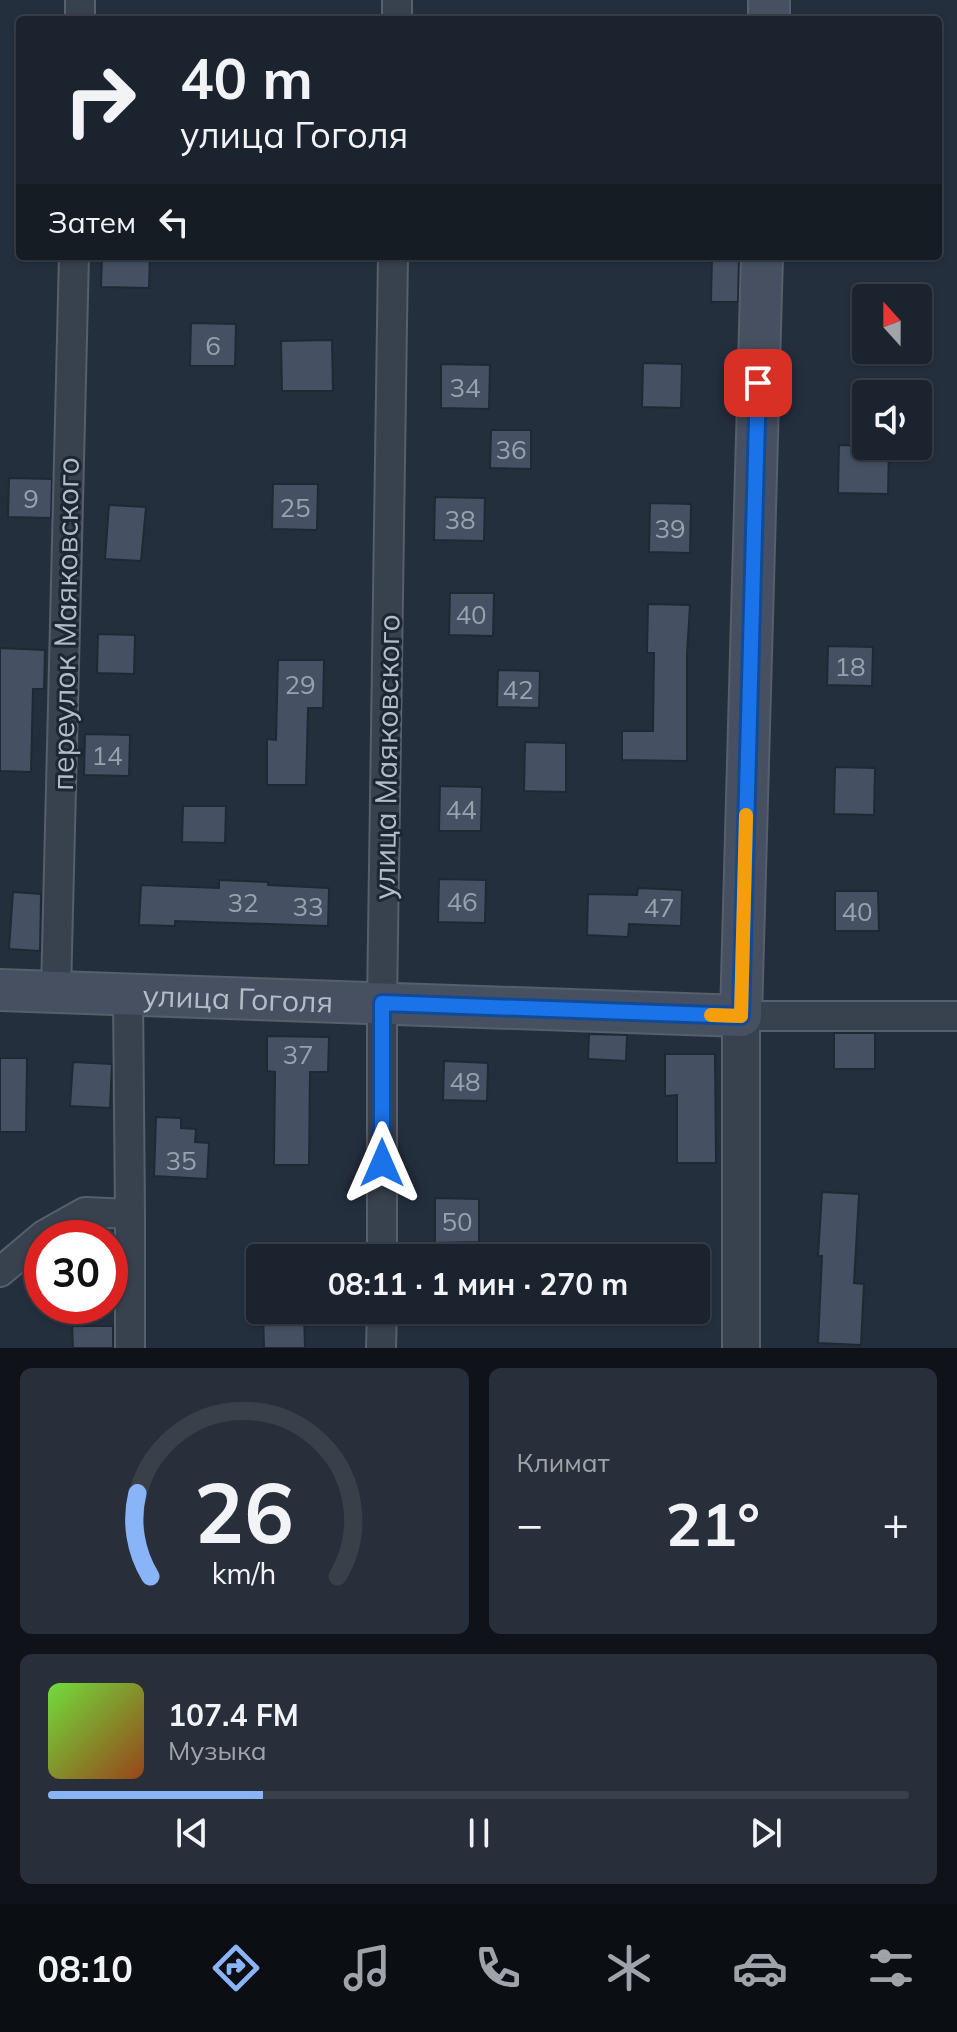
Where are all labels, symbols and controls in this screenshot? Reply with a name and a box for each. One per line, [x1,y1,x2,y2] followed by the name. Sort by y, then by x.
[180,43,313,113] text: 40 m
[48,48,152,152] icon: right
[180,112,408,157] text: улица Гоголя
[152,200,196,244] icon: left
[48,203,136,241] text: Затем
[852,284,932,364] north arrow
[852,284,932,460] map controls
[205,329,221,362] house number: 6
[724,349,792,417] pin
[736,361,780,405] icon: arrive
[449,371,481,404] house number: 34
[852,380,932,460] button: sound
[495,433,527,466] house number: 36
[43,457,87,791] street label: переулок Маяковского
[23,482,39,515] house number: 9
[279,491,311,524] house number: 25
[444,503,476,536] house number: 38
[654,512,686,545] house number: 39
[455,598,487,631] house number: 40
[365,614,407,900] street label: улица Маяковского
[834,650,866,683] house number: 18
[284,668,316,701] house number: 29
[502,673,534,706] house number: 42
[91,739,123,772] house number: 14
[445,793,477,826] house number: 44
[446,885,478,918] house number: 46
[227,886,259,919] house number: 32
[292,890,324,923] house number: 33
[643,891,675,924] house number: 47
[841,895,873,928] house number: 40
[142,976,334,1021] street label: улица Гоголя
[282,1038,314,1071] house number: 37
[449,1065,481,1098] house number: 48
[340,1121,424,1205] position arrow
[165,1144,197,1177] house number: 35
[441,1205,473,1238] house number: 50
[24,1220,128,1324] speed limit sign: 30
[328,1265,628,1303] text: 08:11 · 1 мин · 270 m
[517,1446,610,1479] text: Климат
[194,1459,294,1564] text: 26
[665,1486,760,1561] text: 21°
[517,1496,543,1551] text: −
[883,1496,909,1551] text: +
[212,1555,277,1591] text: km/h
[168,1696,299,1734] text: 107.4 FM
[168,1734,267,1767] text: Музыка
[170,1811,214,1855] icon: previous
[457,1811,501,1855] icon: pause
[744,1811,788,1855] icon: next
[208,1940,264,1996] icon: directions
[339,1940,395,1996] icon: music
[470,1940,526,1996] icon: phone
[601,1940,657,1996] icon: climate
[732,1940,788,1996] icon: car
[863,1940,919,1996] icon: filters
[38,1946,133,1991] text: 08:10

